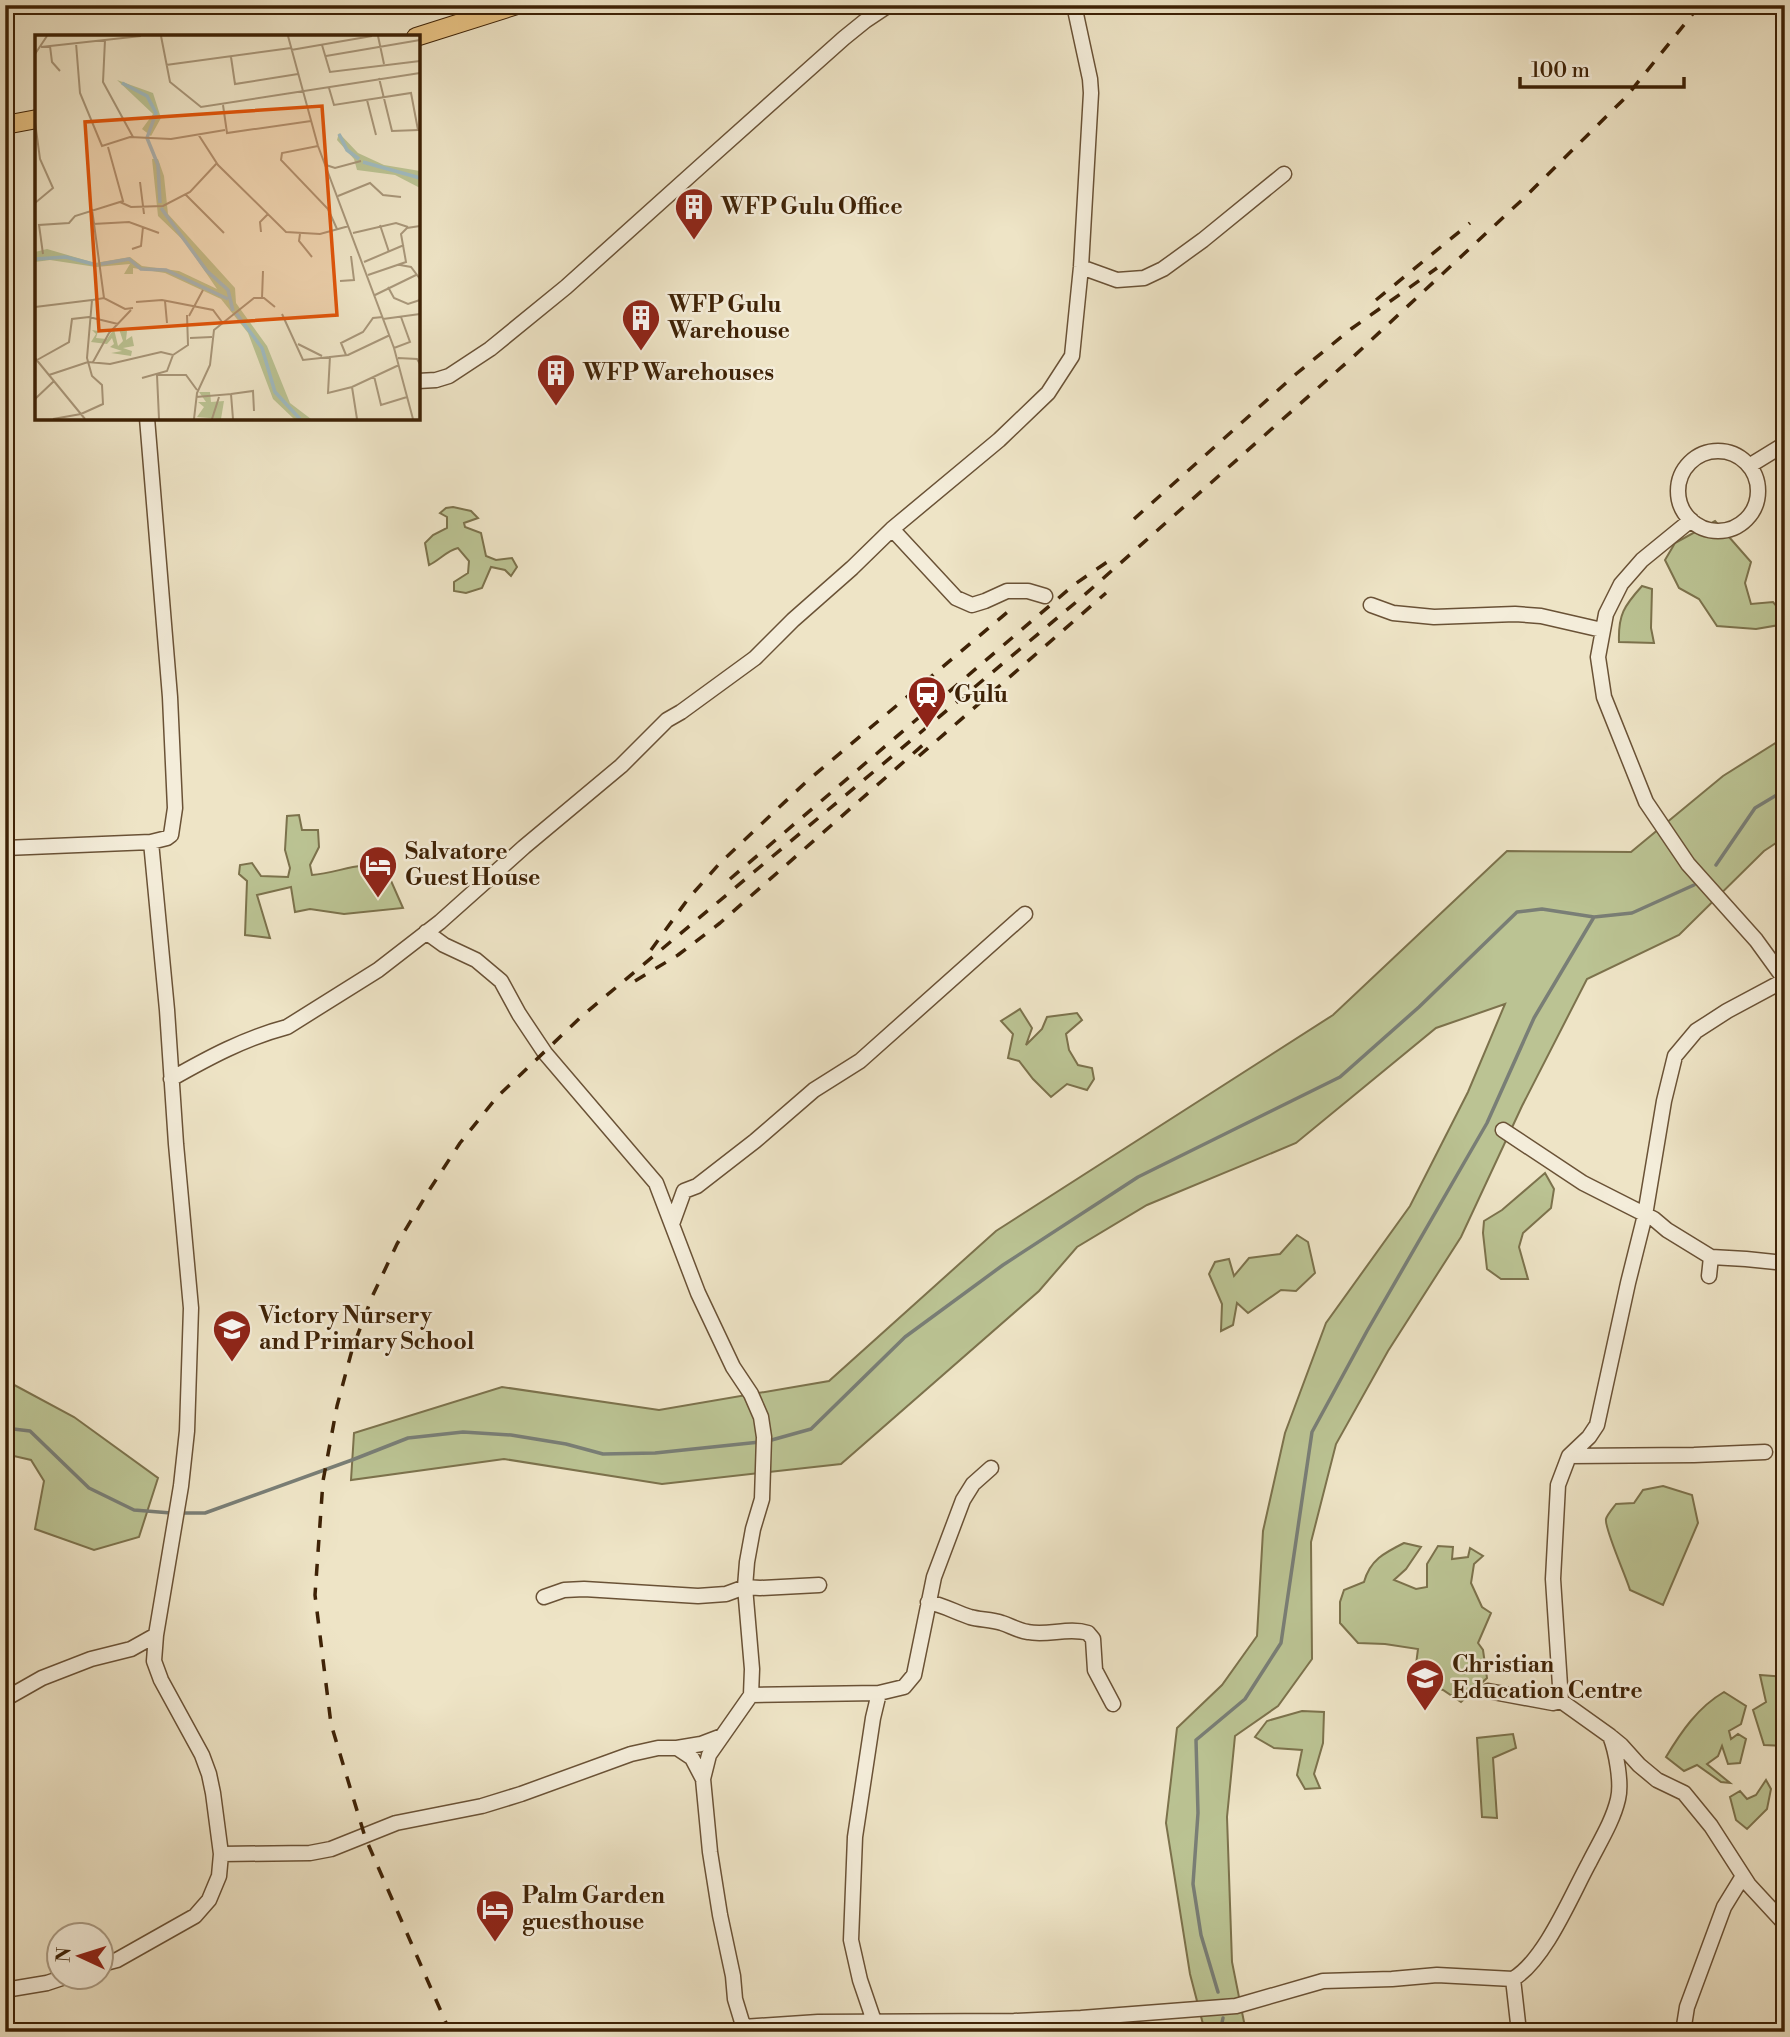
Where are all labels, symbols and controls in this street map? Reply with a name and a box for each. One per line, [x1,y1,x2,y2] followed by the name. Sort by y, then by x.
[35,35,420,420] inset map
[1520,46,1685,90] scale bar
[1531,58,1590,84] text: 100 m
[673,186,715,241] building icon: WFP Gulu Office
[720,193,903,221] place label: WFP Gulu Office
[667,291,790,345] place label: WFP Gulu Warehouse
[620,297,662,352] building icon: WFP Gulu Warehouse
[535,352,577,407] building icon: WFP Warehouses
[582,359,774,387] place label: WFP Warehouses
[906,674,948,729] station icon: Gulu
[954,681,1008,709] place label: Gulu
[405,838,540,892] place label: Salvatore Guest House
[357,844,399,899] hotel icon: Salvatore Guest House
[258,1302,475,1356] place label: Victory Nursery and Primary School
[211,1308,253,1363] school or university icon: Victory Nursery and Primary School
[1452,1651,1643,1705] place label: Christian Education Centre
[1404,1657,1446,1712] school or university icon: Christian Education Centre
[522,1882,665,1936] place label: Palm Garden guesthouse
[474,1888,516,1943] hotel icon: Palm Garden guesthouse
[46,1922,116,1992] north arrow
[52,1947,77,1963] text: N

